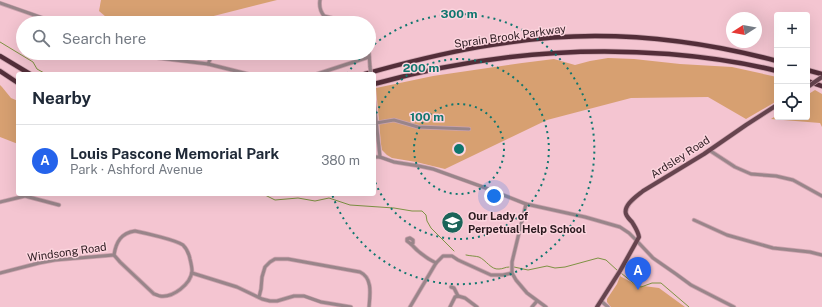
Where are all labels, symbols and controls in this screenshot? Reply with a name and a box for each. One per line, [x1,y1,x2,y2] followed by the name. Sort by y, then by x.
[441,7,478,21] text: 300 m
[726,12,762,48] north arrow
[774,12,810,120] map controls
[774,12,810,48] button: +
[16,16,376,60] search box
[453,22,567,50] street label: Sprain Brook Parkway
[30,27,52,49] icon: search
[62,30,146,47] text: Search here
[774,48,810,84] button: −
[403,61,439,75] text: 200 m
[774,84,810,120] button: locate
[32,88,91,108] text: Nearby
[410,110,444,124] text: 100 m
[648,133,712,181] street label: Ardsley Road
[452,142,466,156] centre of rings
[70,145,279,162] text: Louis Pascone Memorial Park
[40,153,50,168] text: A
[321,153,360,168] text: 380 m
[70,162,203,177] text: Park · Ashford Avenue
[484,186,504,206] your location
[440,209,466,235] school or university icon: Our Lady of Perpetual Help School
[468,210,586,235] place label: Our Lady of Perpetual Help School
[27,240,107,264] street label: Windsong Road
[625,257,651,290] pin: A

